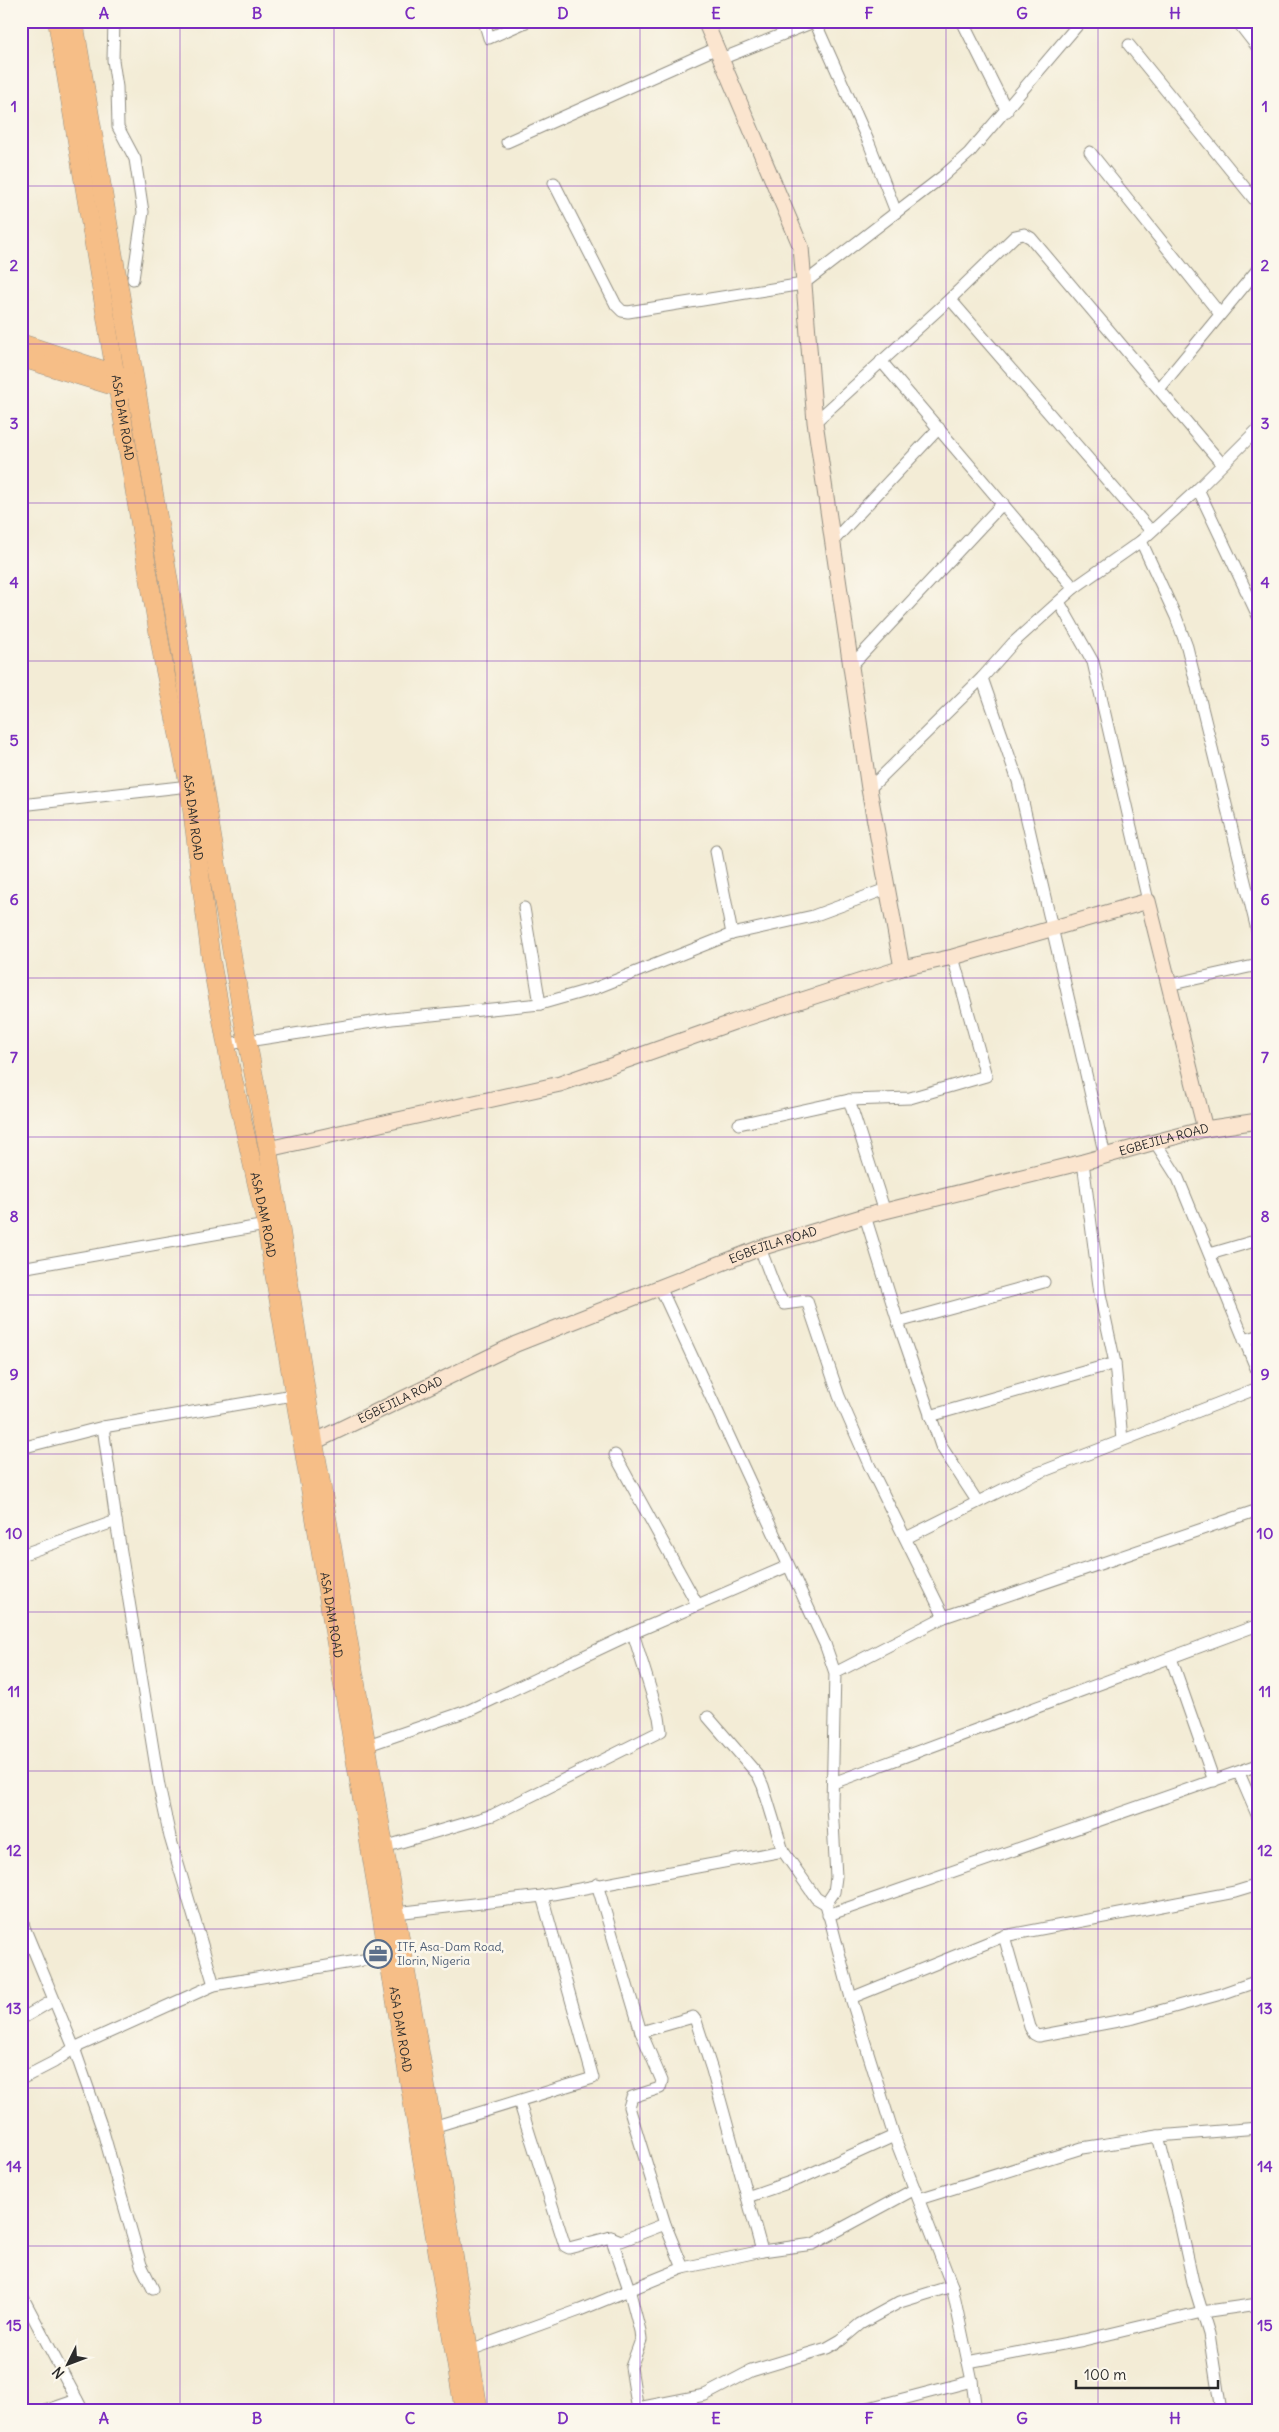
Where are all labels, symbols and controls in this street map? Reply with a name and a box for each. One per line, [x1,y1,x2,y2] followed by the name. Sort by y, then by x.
[99,3,109,23] text: A
[252,3,263,23] text: B
[405,3,416,23] text: C
[557,3,569,23] text: D
[711,3,721,23] text: E
[864,3,874,23] text: F
[1016,3,1028,23] text: G
[1169,3,1181,23] text: H
[11,96,17,116] text: 1
[1262,96,1268,116] text: 1
[10,255,19,275] text: 2
[1261,255,1270,275] text: 2
[108,373,137,462] street label: ASA DAM ROAD
[9,413,19,433] text: 3
[1260,413,1270,433] text: 3
[9,572,19,592] text: 4
[1260,572,1270,592] text: 4
[9,730,19,750] text: 5
[1260,730,1270,750] text: 5
[180,773,206,861] street label: ASA DAM ROAD
[9,889,19,909] text: 6
[1260,889,1270,909] text: 6
[10,1047,18,1067] text: 7
[1261,1047,1269,1067] text: 7
[1117,1120,1210,1159] street label: EGBEJILA ROAD
[247,1171,279,1259] street label: ASA DAM ROAD
[9,1206,19,1226] text: 8
[1260,1206,1270,1226] text: 8
[727,1223,819,1267] street label: EGBEJILA ROAD
[9,1364,19,1384] text: 9
[1260,1364,1270,1384] text: 9
[355,1373,445,1427] street label: EGBEJILA ROAD
[6,1523,22,1543] text: 10
[1257,1523,1273,1543] text: 10
[317,1571,346,1659] street label: ASA DAM ROAD
[8,1681,20,1701] text: 11
[1259,1681,1271,1701] text: 11
[6,1840,22,1860] text: 12
[1257,1840,1273,1860] text: 12
[363,1939,393,1969] office icon: ITF, Asa-Dam Road, Ilorin, Nigeria
[397,1939,504,1968] place label: ITF, Asa-Dam Road, Ilorin, Nigeria
[386,1985,415,2073] street label: ASA DAM ROAD
[6,1998,22,2018] text: 13
[1257,1998,1273,2018] text: 13
[6,2156,22,2176] text: 14
[1257,2156,1273,2176] text: 14
[6,2315,22,2335] text: 15
[1257,2315,1273,2335] text: 15
[42,2340,92,2390] north arrow
[1076,2357,1219,2389] scale bar
[48,2363,68,2382] text: N
[1084,2365,1126,2384] text: 100 m
[99,2408,109,2428] text: A
[252,2408,263,2428] text: B
[405,2408,416,2428] text: C
[557,2408,569,2428] text: D
[711,2408,721,2428] text: E
[864,2408,874,2428] text: F
[1016,2408,1028,2428] text: G
[1169,2408,1181,2428] text: H

